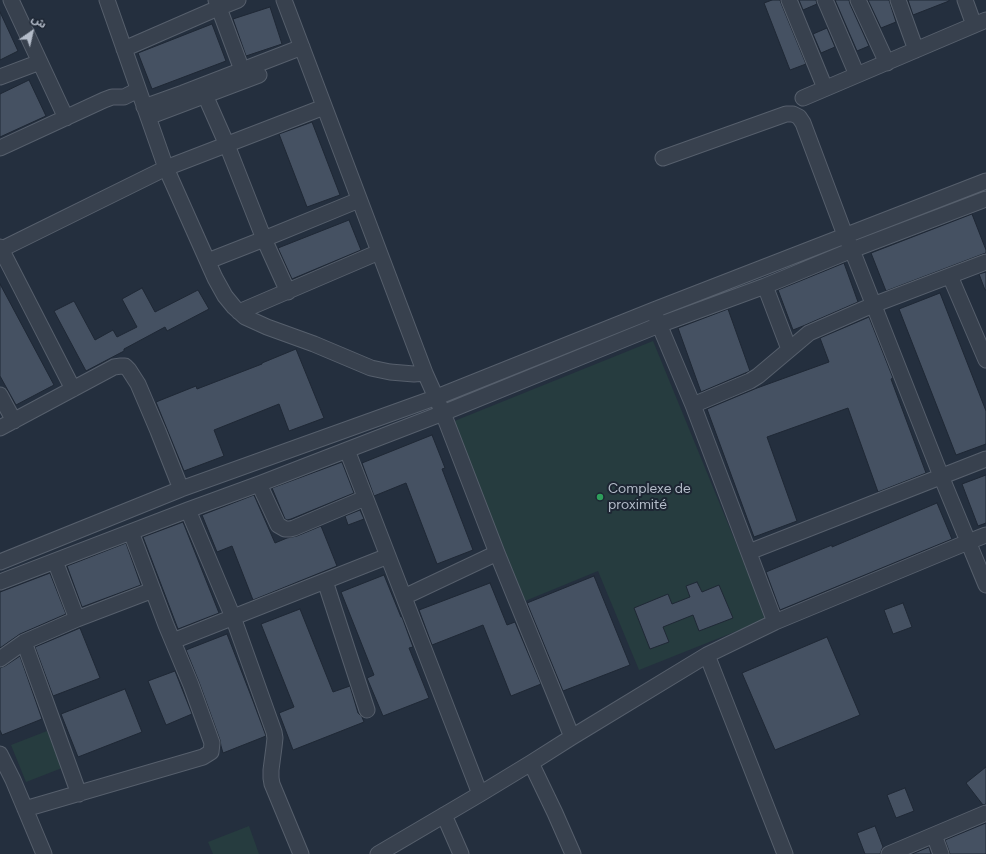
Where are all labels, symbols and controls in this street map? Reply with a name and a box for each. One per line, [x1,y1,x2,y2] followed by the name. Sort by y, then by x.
[12,12,52,52] north arrow
[29,12,49,31] text: ش
[608,481,691,514] place label: Complexe de proximité
[595,492,605,502] marker: Complexe de proximité

